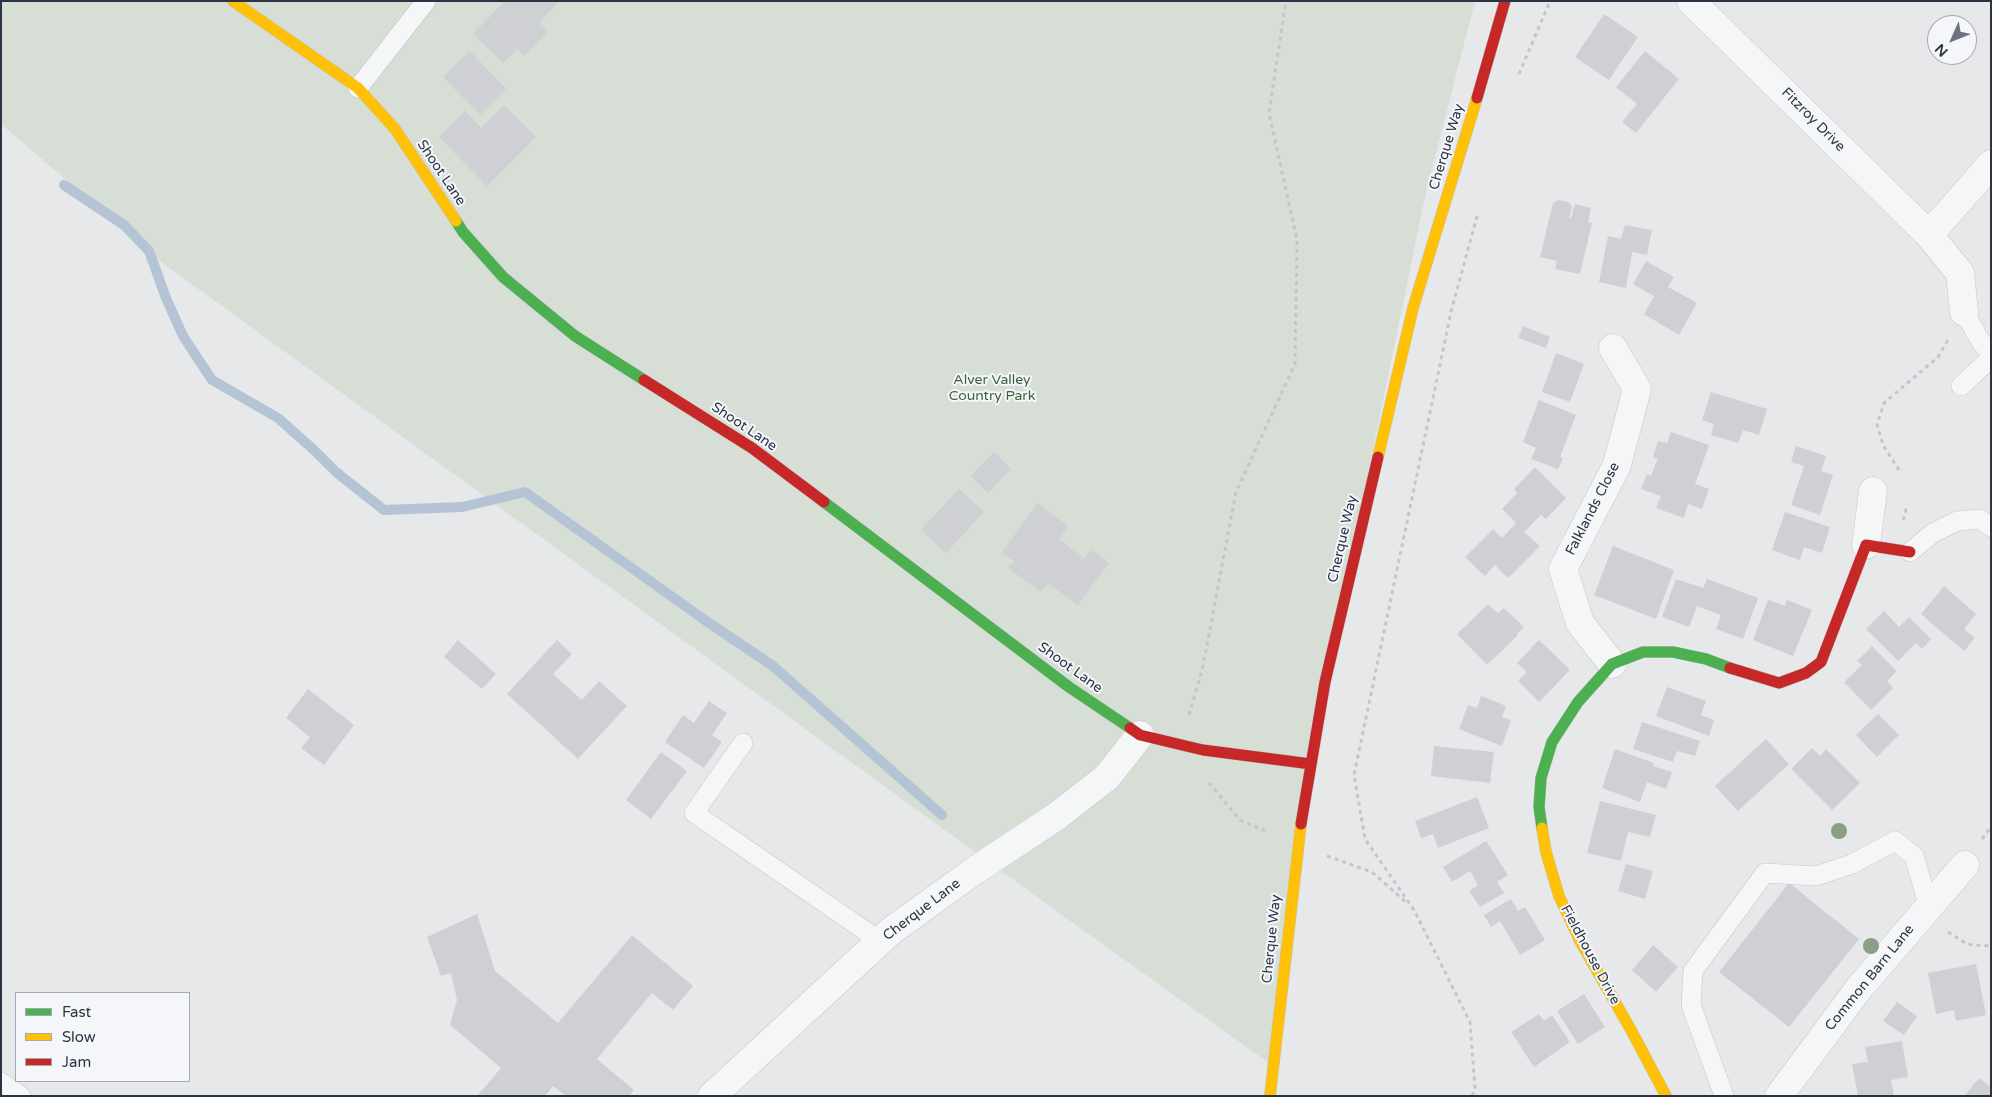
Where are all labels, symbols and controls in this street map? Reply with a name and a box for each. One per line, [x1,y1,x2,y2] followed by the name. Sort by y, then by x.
[1927,15,1977,65] north arrow
[1932,40,1952,60] text: N
[1778,85,1848,155] street label: Fitzroy Drive
[1426,102,1468,192] street label: Cherque Way
[413,137,469,209] street label: Shoot Lane
[949,372,1035,404] park label: Alver Valley Country Park
[708,399,780,455] street label: Shoot Lane
[1562,460,1624,558] street label: Falklands Close
[1325,494,1361,584] street label: Cherque Way
[1035,639,1105,697] street label: Shoot Lane
[880,875,964,945] street label: Cherque Lane
[1259,894,1285,984] street label: Cherque Way
[1557,902,1623,1008] street label: Fieldhouse Drive
[1822,921,1918,1035] street label: Common Barn Lane
[15,992,190,1082] legend
[62,1003,91,1021] text: Fast
[62,1028,96,1046] text: Slow
[62,1053,91,1071] text: Jam

